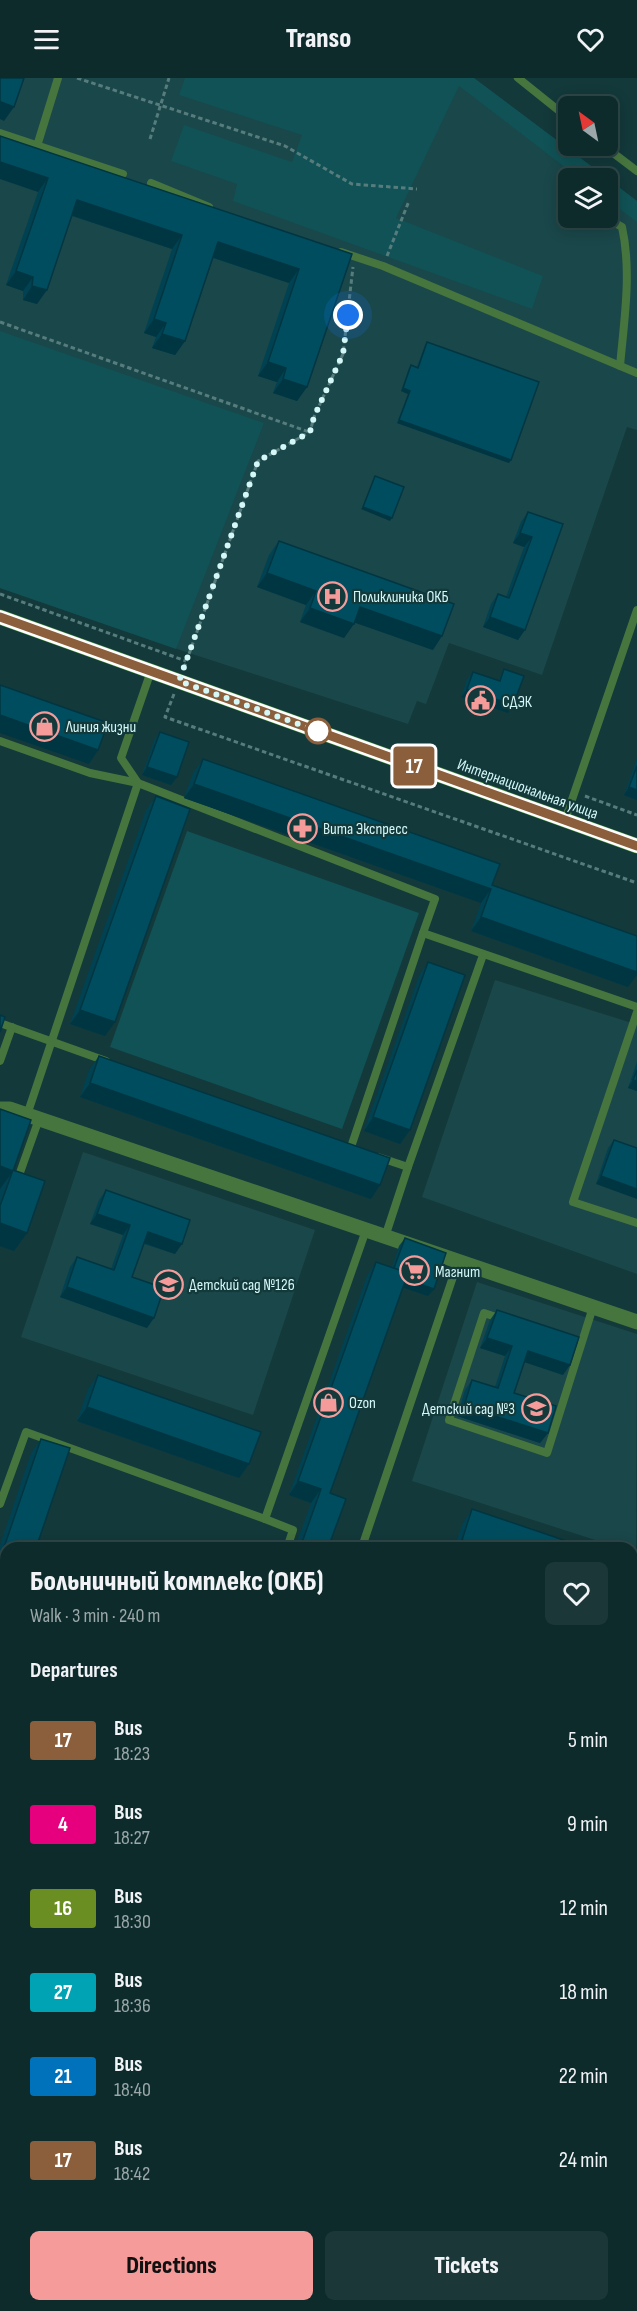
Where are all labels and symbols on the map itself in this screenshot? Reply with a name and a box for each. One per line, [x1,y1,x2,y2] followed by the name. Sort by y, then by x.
[558,96,618,156] north arrow
[333,300,363,330] your location
[316,580,348,612] hospital icon: Поликлиника ОКБ
[353,588,448,607] place label: Поликлиника ОКБ
[465,685,497,717] public building icon: СДЭК
[502,693,533,712] place label: СДЭК
[29,710,61,742] shop icon: Линия жизни
[65,718,136,737] place label: Линия жизни
[305,718,331,744] unlabelled marker
[387,746,441,786] line badge: 17
[454,755,601,824] street label: Интернациональная улица
[286,812,318,844] pharmacy icon: Вита Экспресс
[323,820,408,839] place label: Вита Экспресс
[398,1255,430,1287] supermarket icon: Магнит
[435,1263,480,1282] place label: Магнит
[152,1268,184,1300] school or university icon: Детский сад №126
[189,1276,295,1295] place label: Детский сад №126
[312,1386,344,1418] shop icon: Ozon
[520,1392,552,1424] school or university icon: Детский сад №3
[349,1394,376,1413] place label: Ozon
[422,1400,515,1419] place label: Детский сад №3

